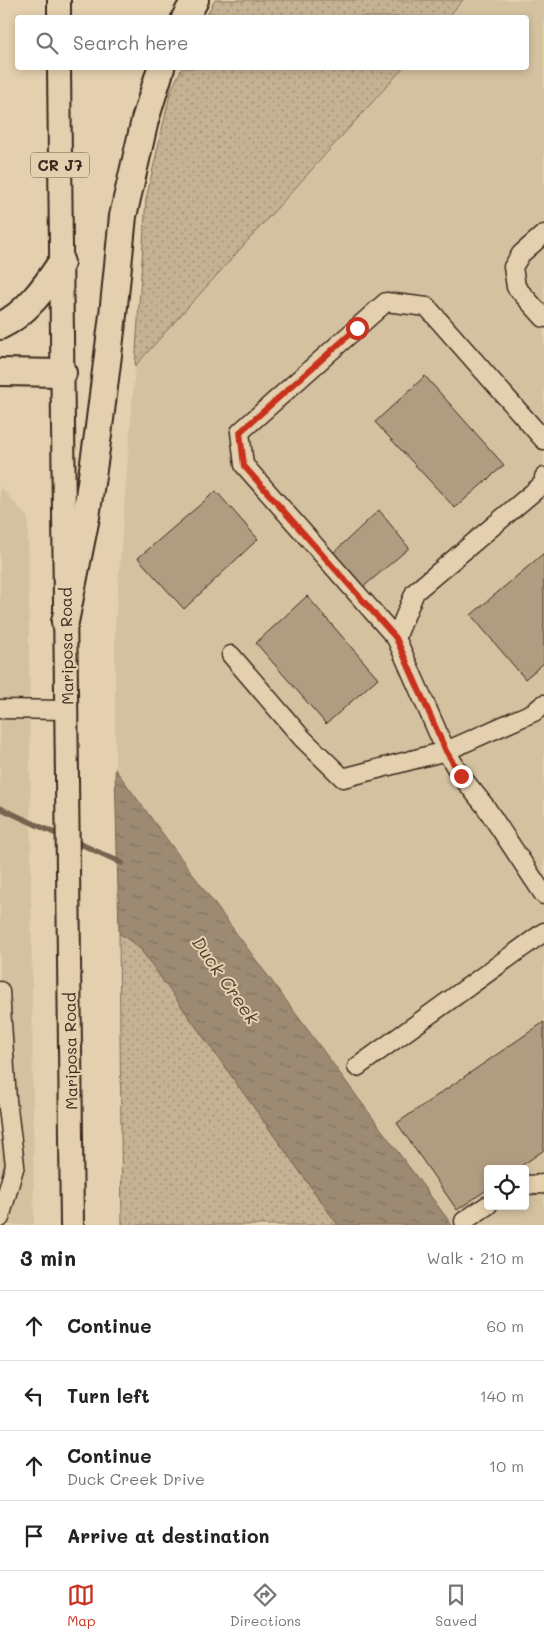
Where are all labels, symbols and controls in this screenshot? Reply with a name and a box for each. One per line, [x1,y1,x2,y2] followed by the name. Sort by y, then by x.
[15,15,529,70] search box
[33,29,61,57] icon: search
[73,30,189,55] text: Search here
[31,152,89,178] road number: CR J7
[346,317,369,340] route start
[54,587,78,705] street label: Mariposa Road
[450,765,473,788] route end
[187,931,265,1029] water label: Duck Creek
[58,992,82,1110] street label: Mariposa Road
[484,1165,529,1210] map controls
[484,1165,529,1210] button: locate
[20,1244,76,1271] text: 3 min
[426,1247,524,1268] text: Walk · 210 m
[20,1312,48,1340] icon: ahead
[67,1313,152,1338] text: Continue
[487,1315,524,1336] text: 60 m
[20,1382,48,1410] icon: left
[67,1383,150,1408] text: Turn left
[480,1385,524,1406] text: 140 m
[67,1443,152,1468] text: Continue
[20,1452,48,1480] icon: ahead
[489,1455,524,1476] text: 10 m
[67,1468,205,1489] text: Duck Creek Drive
[20,1522,48,1550] icon: arrive
[67,1523,270,1548] text: Arrive at destination
[67,1581,96,1630] tab: Map
[230,1581,301,1630] tab: Directions
[435,1581,477,1630] tab: Saved

